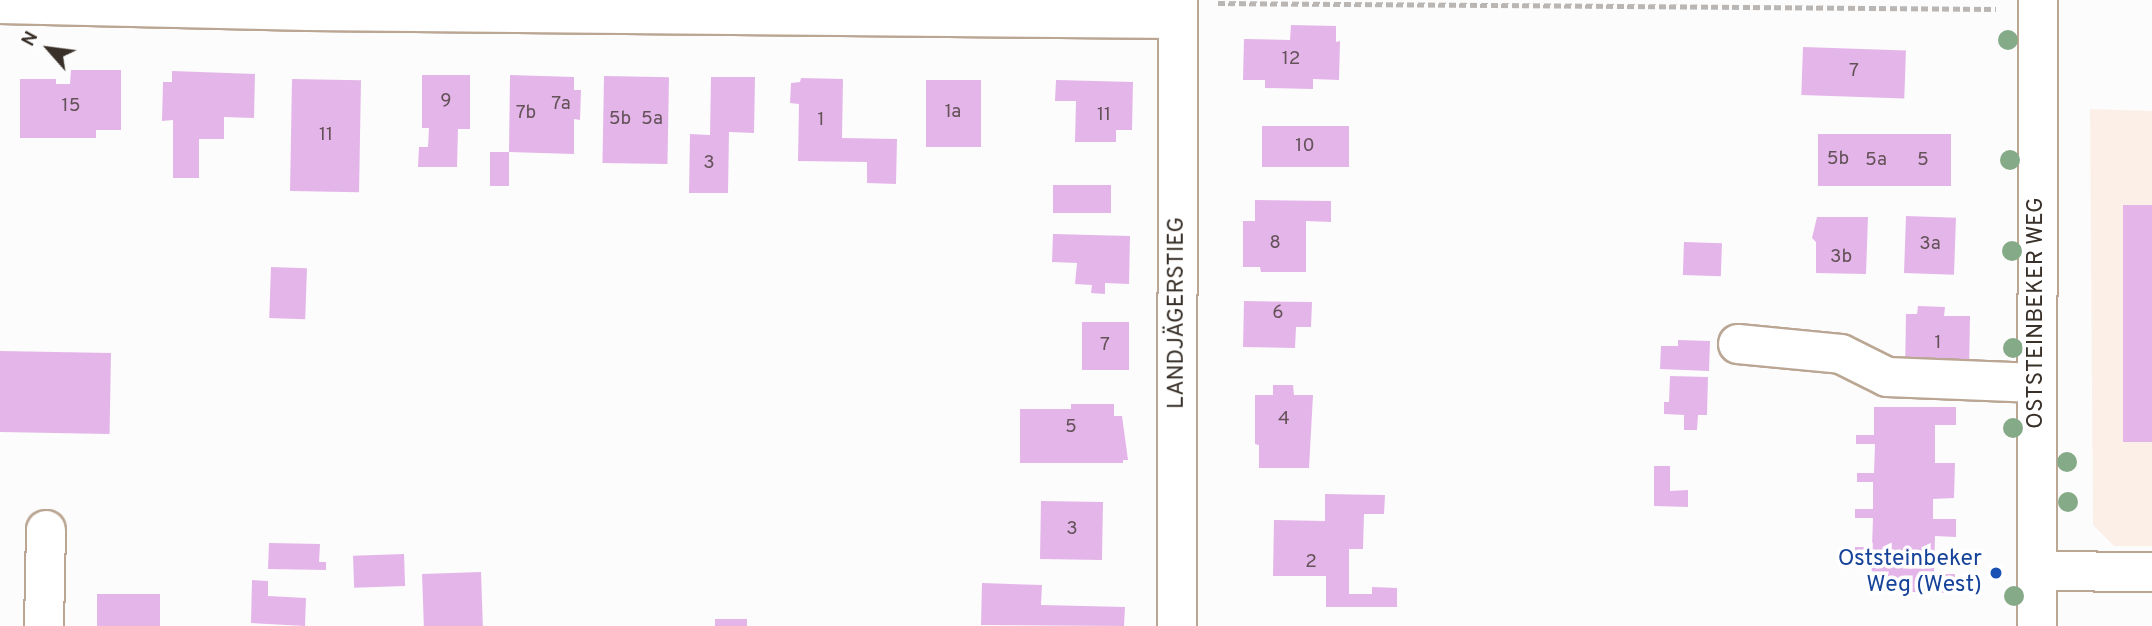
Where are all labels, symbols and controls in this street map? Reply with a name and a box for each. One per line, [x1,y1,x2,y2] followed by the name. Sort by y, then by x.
[14,14,84,84] north arrow
[17,27,44,51] text: N
[1282,49,1300,71] house number: 12
[1849,61,1859,83] house number: 7
[440,91,452,113] house number: 9
[551,94,571,116] house number: 7a
[62,96,80,118] house number: 15
[945,102,961,124] house number: 1a
[516,103,536,125] house number: 7b
[1097,105,1111,127] house number: 11
[609,109,631,131] house number: 5b
[641,109,663,131] house number: 5a
[817,110,825,132] house number: 1
[319,125,333,147] house number: 11
[1295,136,1315,158] house number: 10
[1827,149,1849,171] house number: 5b
[1865,150,1887,172] house number: 5a
[1917,150,1929,172] house number: 5
[703,153,715,175] house number: 3
[2023,197,2051,429] street label: OSTSTEINBEKER WEG
[1164,217,1192,409] street label: LANDJÄGERSTIEG
[1269,233,1281,255] house number: 8
[1919,234,1941,256] house number: 3a
[1830,247,1852,269] house number: 3b
[1272,303,1284,325] house number: 6
[1934,333,1942,355] house number: 1
[1100,335,1110,357] house number: 7
[1278,409,1290,431] house number: 4
[1065,417,1077,439] house number: 5
[1066,519,1078,541] house number: 3
[1838,546,1982,600] place label: Oststeinbeker Weg (West)
[1305,552,1317,574] house number: 2
[1988,565,2004,581] marker: Oststeinbeker Weg (West)

